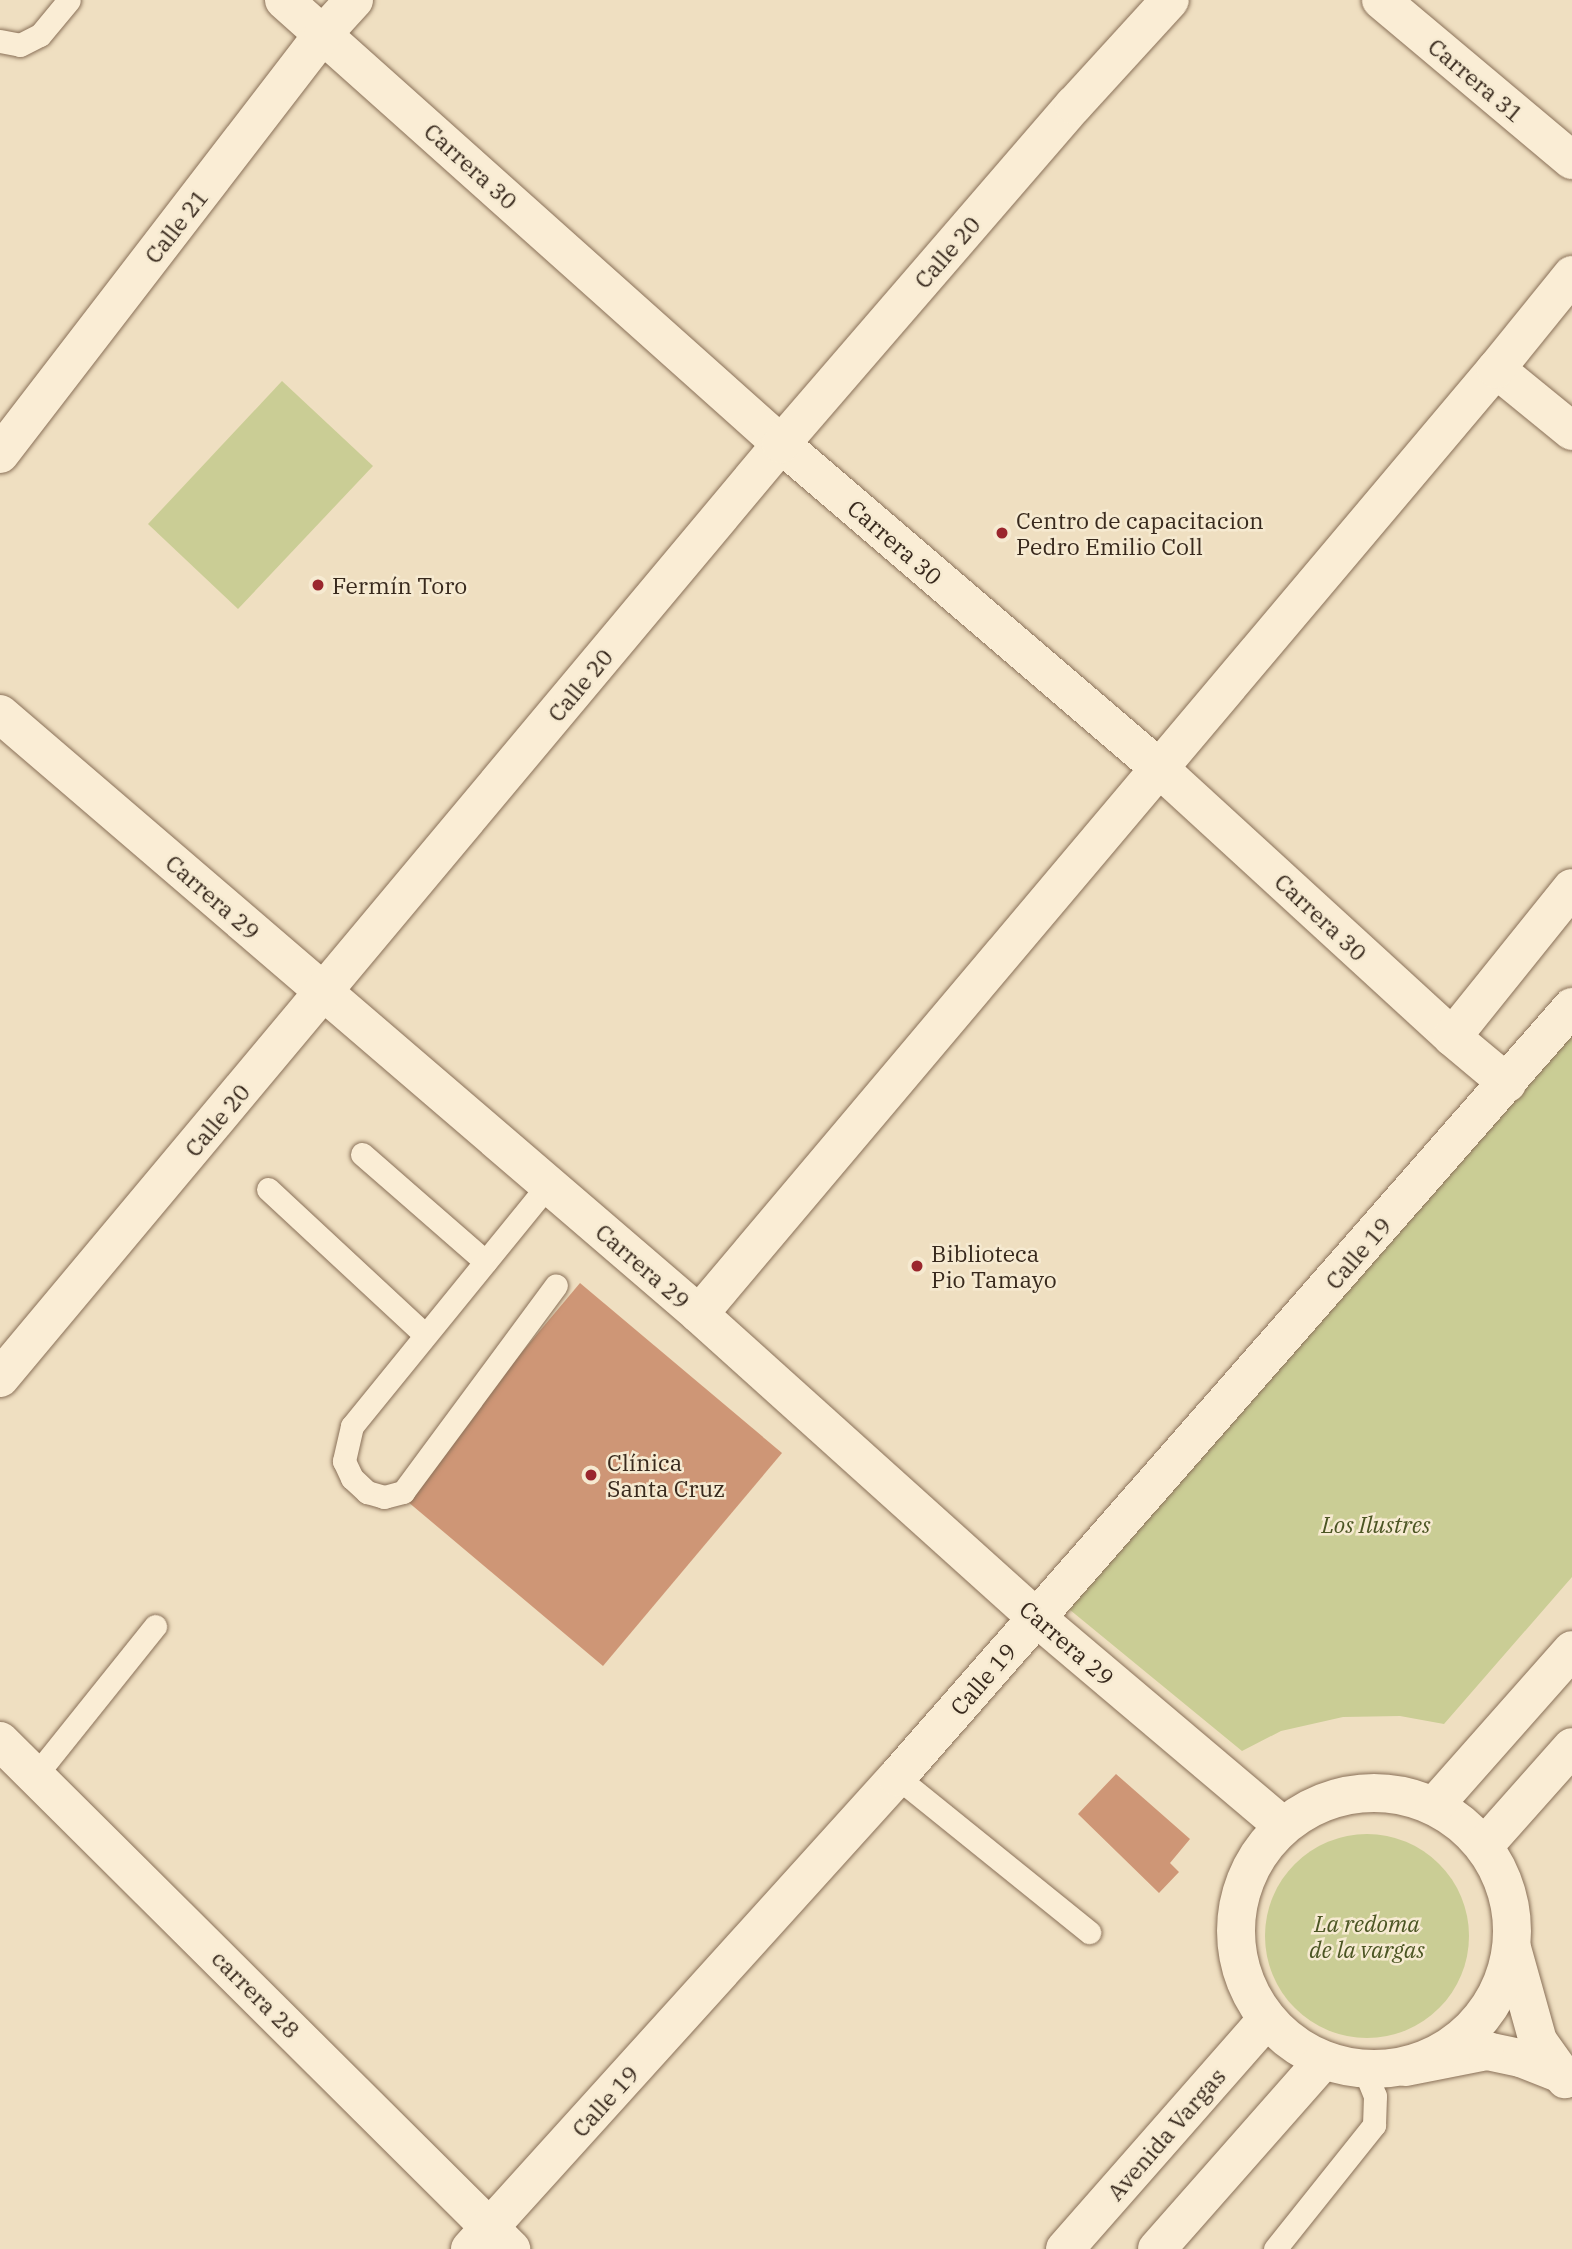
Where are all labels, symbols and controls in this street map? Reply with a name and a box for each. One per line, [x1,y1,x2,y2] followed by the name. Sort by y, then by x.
[1423,32,1529,128] street label: Carrera 31
[419,117,523,215] street label: Carrera 30
[139,183,213,269] street label: Calle 21
[908,210,986,294] street label: Calle 20
[842,494,948,590] street label: Carrera 30
[1016,506,1264,560] place label: Centro de capacitacion Pedro Emilio Coll
[994,525,1010,541] marker: Centro de capacitacion Pedro Emilio Coll
[332,571,467,599] place label: Fermín Toro
[310,577,326,593] marker: Fermín Toro
[542,643,618,727] street label: Calle 20
[160,849,266,945] street label: Carrera 29
[1269,867,1373,967] street label: Carrera 30
[179,1078,255,1162] street label: Calle 20
[1319,1211,1397,1295] street label: Calle 19
[590,1218,696,1314] street label: Carrera 29
[931,1239,1057,1293] place label: Biblioteca Pio Tamayo
[909,1258,925,1274] marker: Biblioteca Pio Tamayo
[607,1448,725,1502] place label: Clínica Santa Cruz
[581,1465,601,1485] marker: Clínica Santa Cruz
[1322,1510,1430,1538] park label: Los Ilustres
[1014,1595,1120,1691] street label: Carrera 29
[944,1637,1022,1721] street label: Calle 19
[1309,1909,1425,1963] park label: La redoma de la vargas
[206,1944,306,2044] street label: carrera 28
[566,2060,644,2142] street label: Calle 19
[1101,2062,1231,2206] street label: Avenida Vargas

